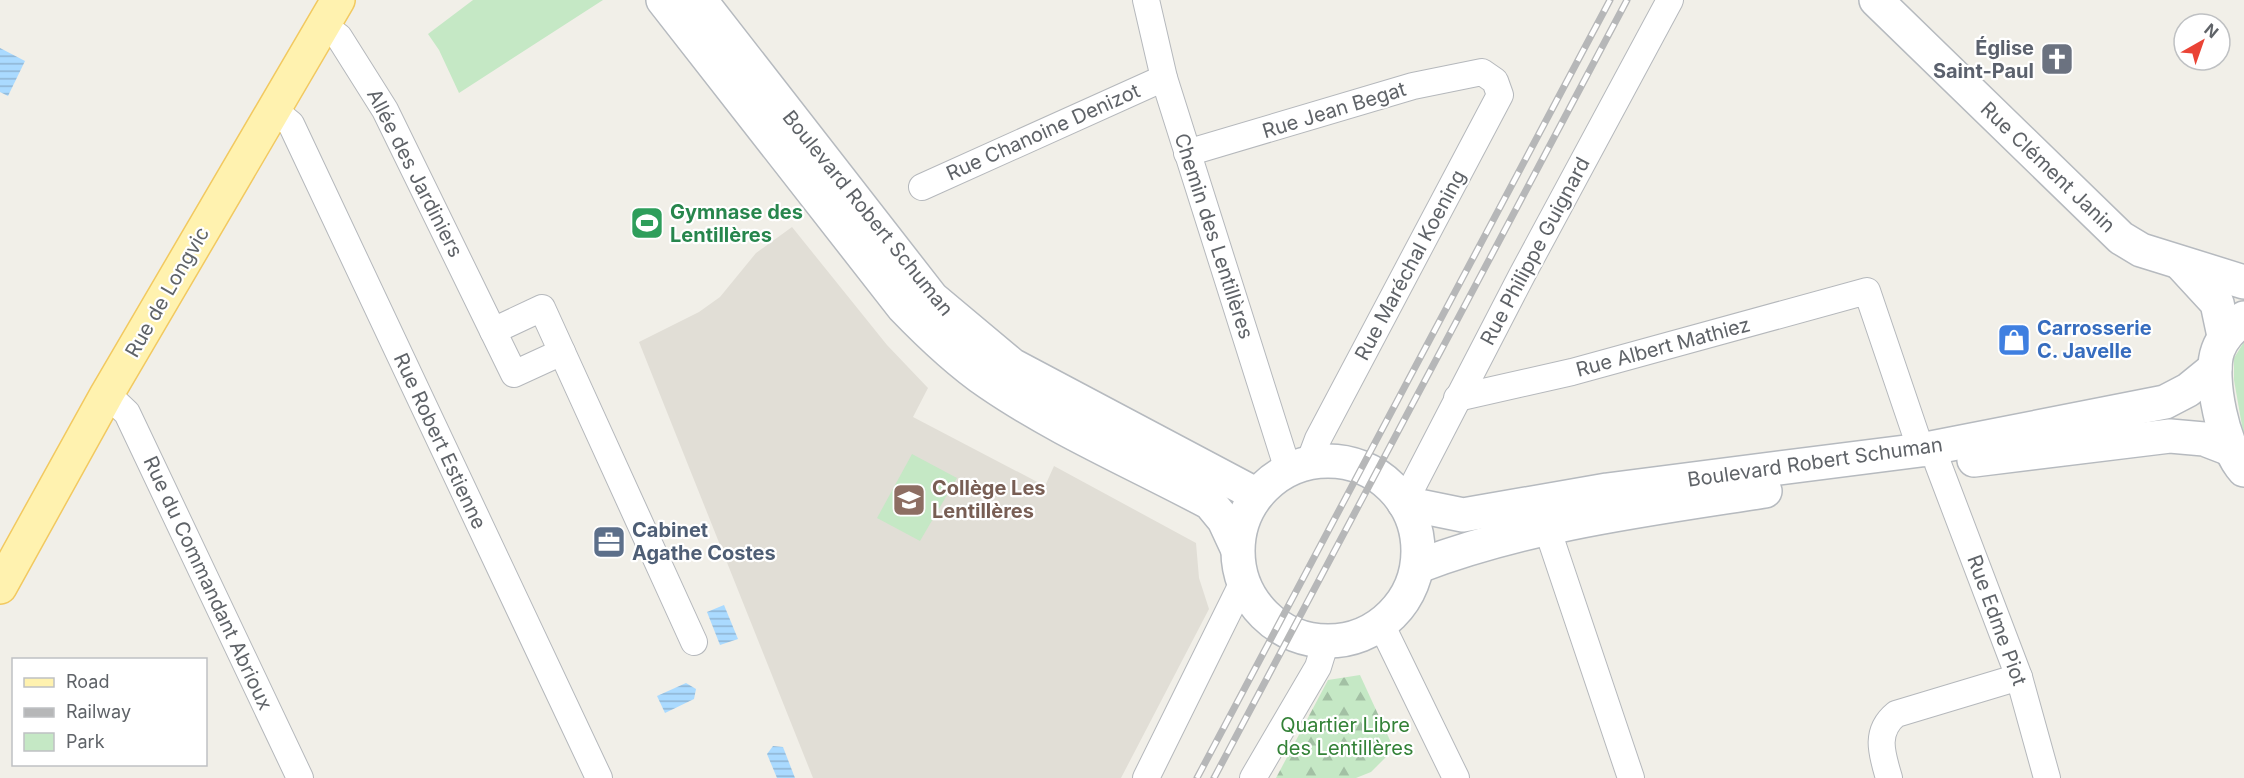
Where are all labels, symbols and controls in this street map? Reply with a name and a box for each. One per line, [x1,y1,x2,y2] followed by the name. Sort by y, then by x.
[2172,12,2232,72] north arrow
[2201,19,2223,42] text: N
[1933,35,2034,83] place label: Église Saint-Paul
[2039,41,2075,77] church icon: Église Saint-Paul
[1259,77,1409,143] street label: Rue Jean Begat
[942,78,1144,186] street label: Rue Chanoine Denizot
[362,85,468,261] street label: Allée des Jardiniers
[1976,97,2120,237] street label: Rue Clément Janin
[778,105,958,321] street label: Boulevard Robert Schuman
[1169,130,1259,342] street label: Chemin des Lentillères
[1475,153,1595,349] street label: Rue Philippe Guignard
[1350,166,1470,364] street label: Rue Maréchal Koening
[670,200,803,247] place label: Gymnase des Lentillères
[629,205,665,241] sports icon: Gymnase des Lentillères
[120,223,214,361] street label: Rue de Longvic
[1573,312,1753,382] street label: Rue Albert Mathiez
[2037,316,2152,363] place label: Carrosserie C. Javelle
[1996,322,2032,358] shop icon: Carrosserie C. Javelle
[389,349,491,533] street label: Rue Robert Estienne
[1686,432,1944,492] street label: Boulevard Robert Schuman
[139,452,278,714] street label: Rue du Commandant Abrioux
[932,476,1046,523] place label: Collège Les Lentillères
[891,482,927,518] school or university icon: Collège Les Lentillères
[632,518,776,565] place label: Cabinet Agathe Costes
[591,524,627,560] office icon: Cabinet Agathe Costes
[1962,551,2032,689] street label: Rue Edme Piot
[12,658,207,766] legend
[66,671,109,692] text: Road
[66,701,131,722] text: Railway
[1276,713,1414,760] park label: Quartier Libre des Lentillères
[66,731,105,752] text: Park

